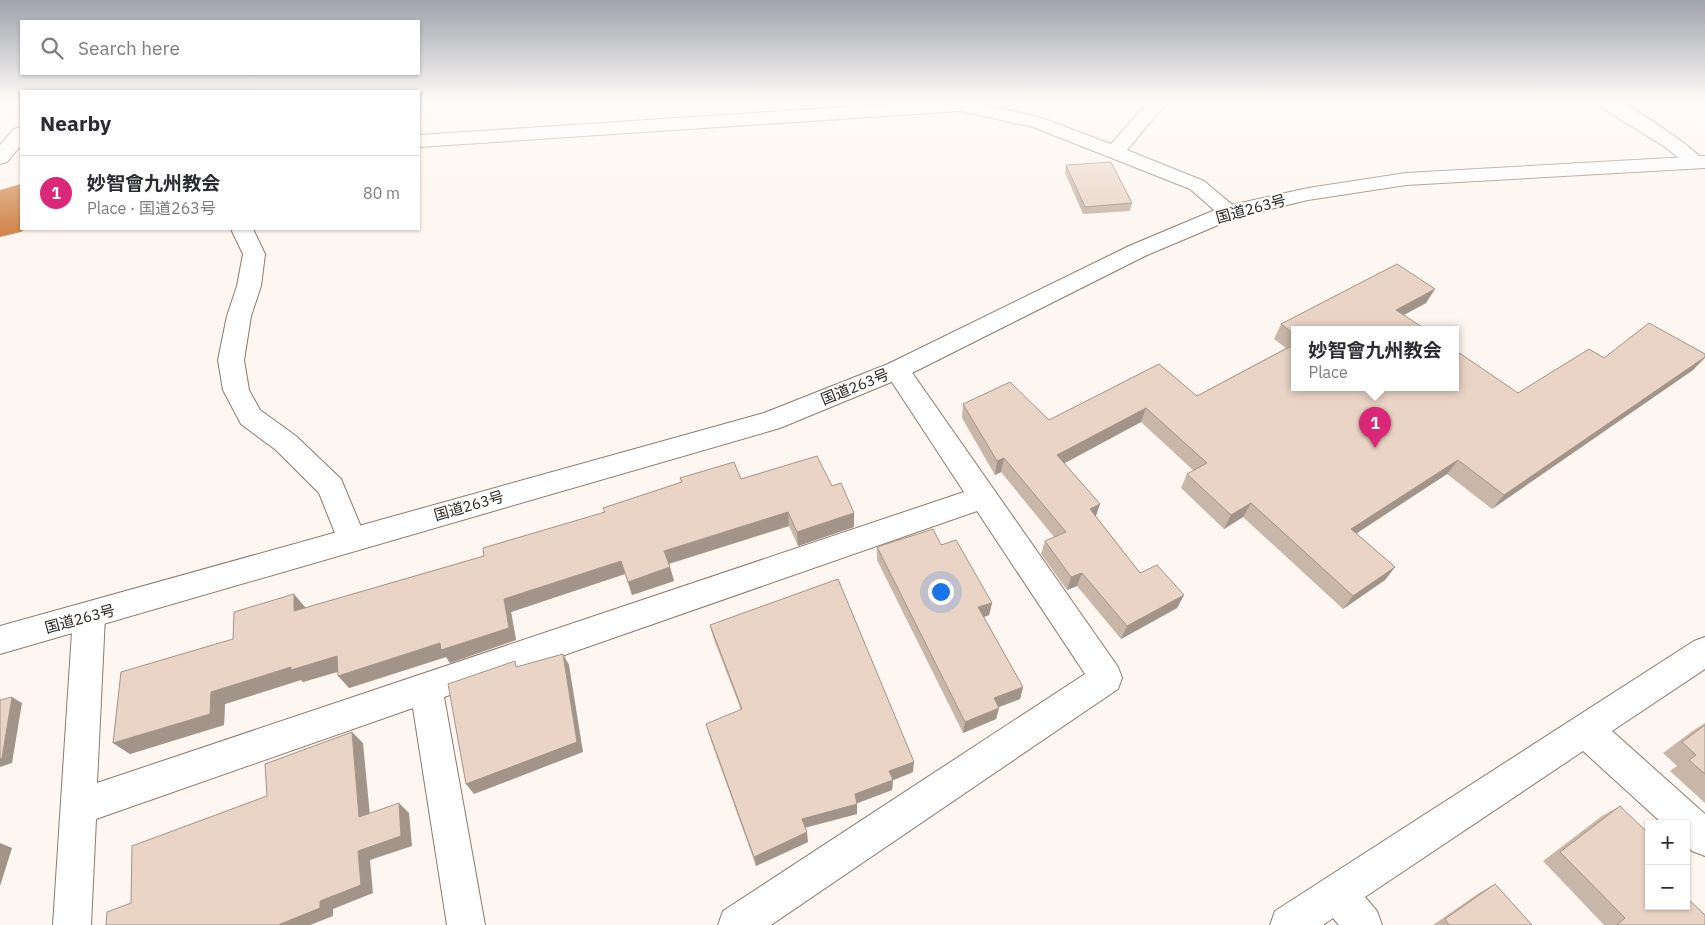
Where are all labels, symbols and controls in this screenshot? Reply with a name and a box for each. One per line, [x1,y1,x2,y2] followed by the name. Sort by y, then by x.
[20,20,420,75] search box
[38,34,66,62] icon: search
[78,36,180,60] text: Search here
[40,109,111,137] text: Nearby
[87,171,220,195] text: 妙智會九州教会
[51,183,61,203] text: 1
[363,183,400,203] text: 80 m
[1214,190,1288,227] street label: 国道263号
[87,198,216,218] text: Place · 国道263号
[1291,326,1459,391] popup
[1308,338,1442,362] text: 妙智會九州教会
[1308,362,1348,382] text: Place
[818,364,892,409] street label: 国道263号
[1359,407,1391,448] pin: 1
[432,486,506,525] street label: 国道263号
[928,579,954,605] your location
[43,600,117,637] street label: 国道263号
[1645,820,1690,910] map controls
[1645,820,1690,865] button: +
[1645,865,1690,910] button: −

